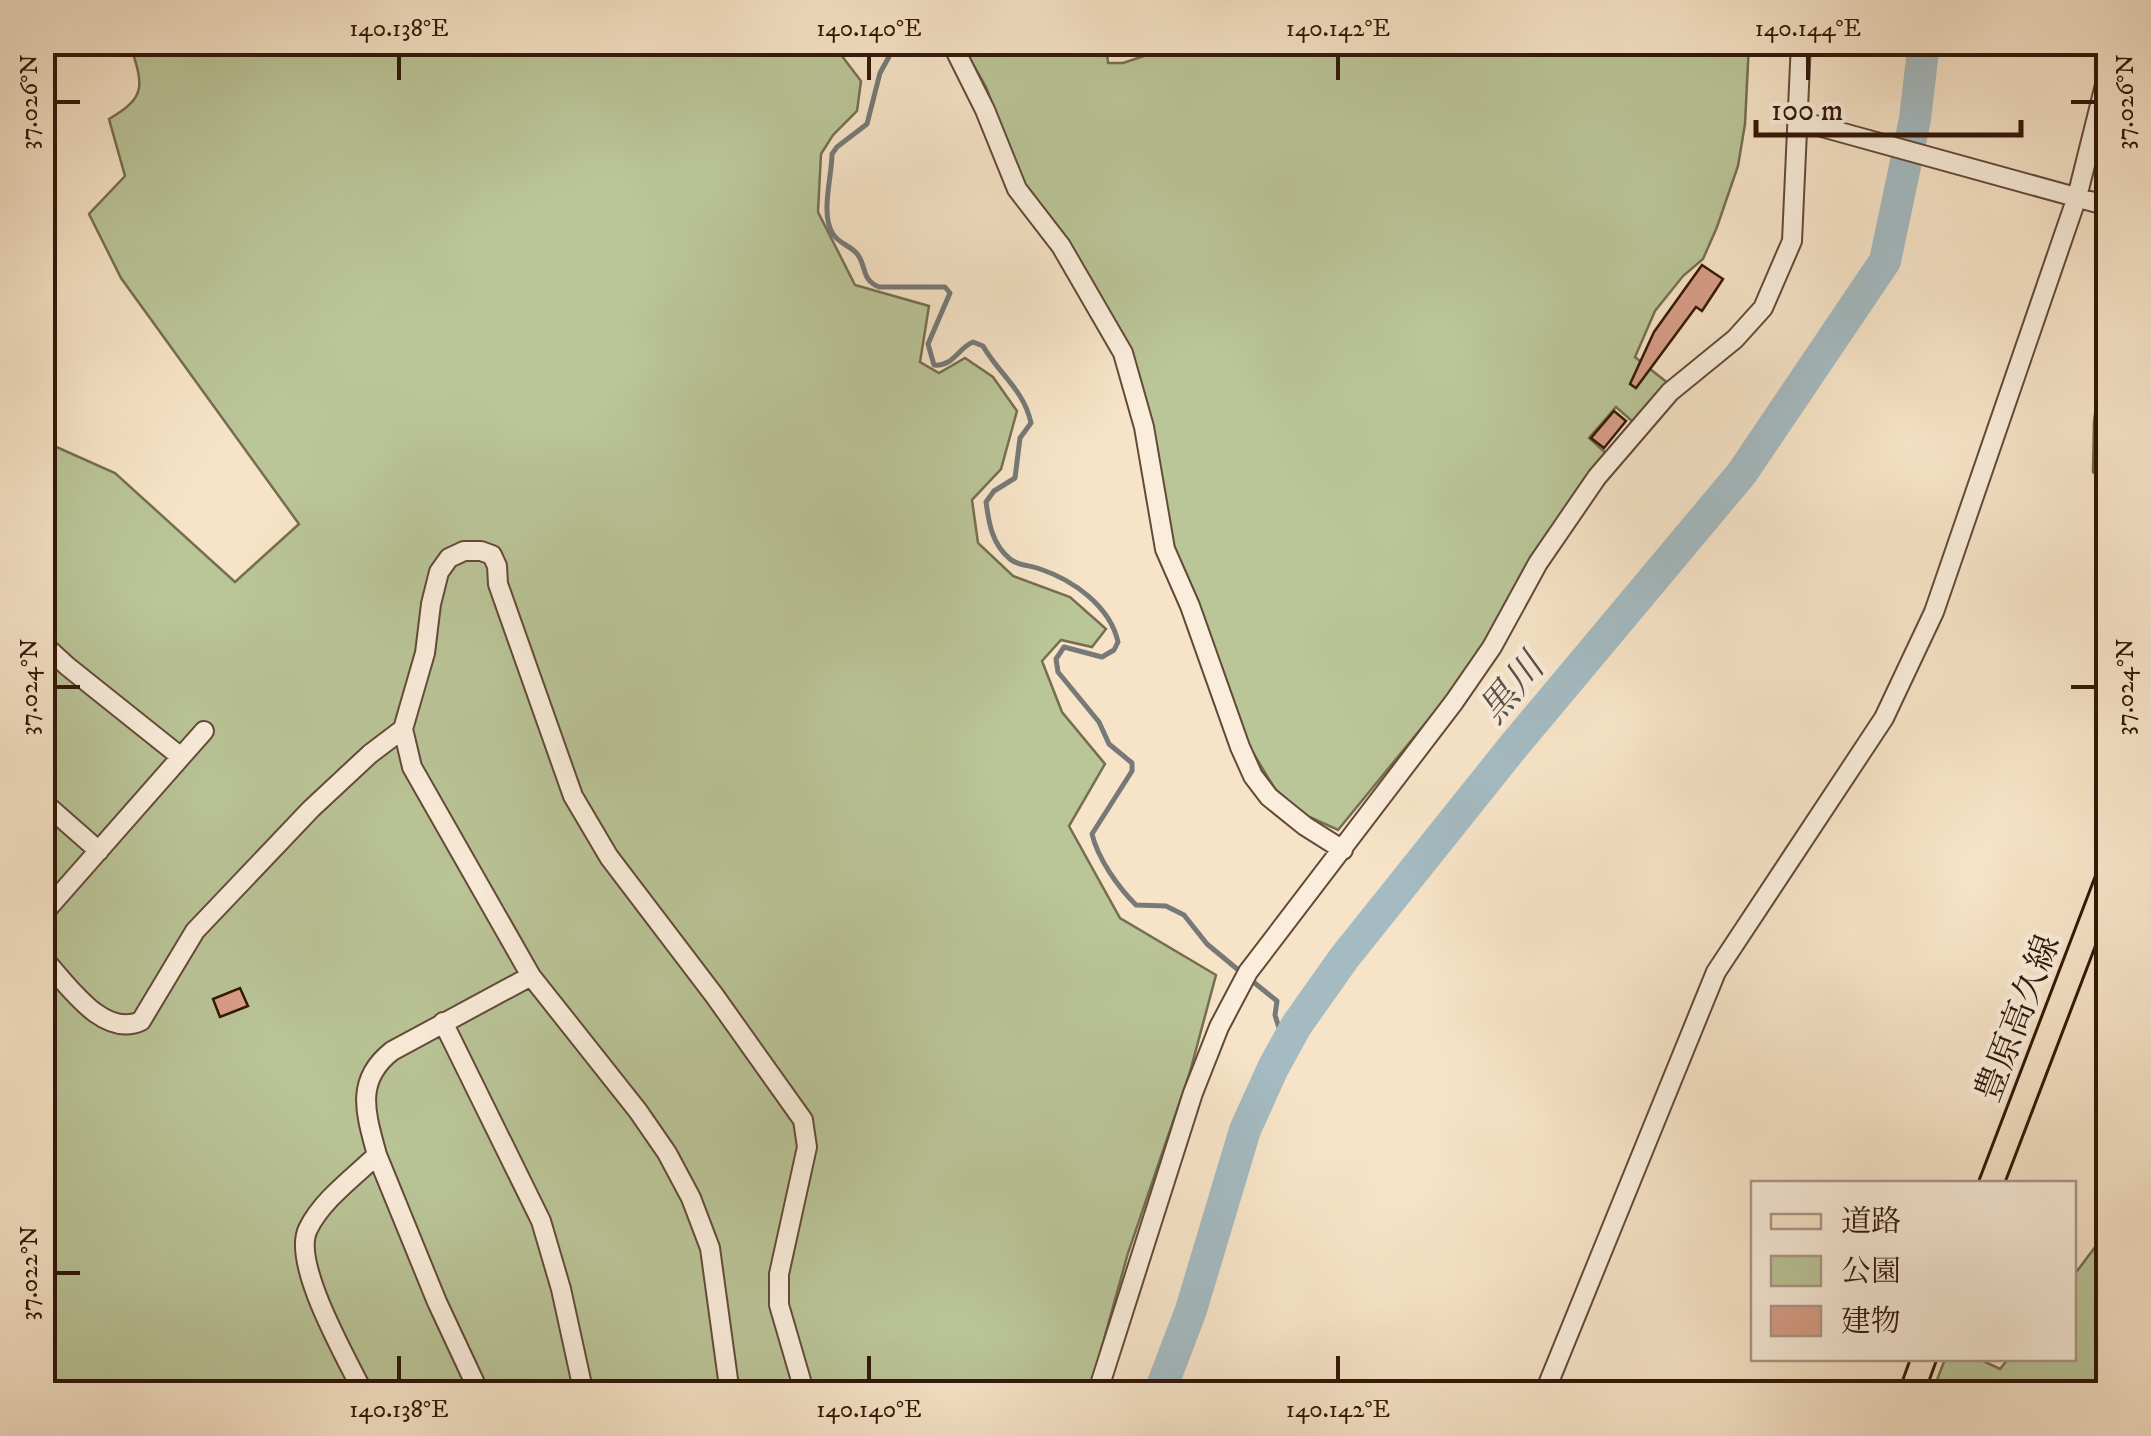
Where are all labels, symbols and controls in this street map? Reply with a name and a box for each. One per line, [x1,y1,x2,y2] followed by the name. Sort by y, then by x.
[349,13,449,44] text: 140.138°E
[816,13,922,44] text: 140.140°E
[1286,13,1390,44] text: 140.142°E
[1755,13,1861,44] text: 140.144°E
[14,54,45,150] text: 37.026°N
[2110,54,2141,150] text: 37.026°N
[1756,75,2021,137] scale bar
[1771,93,1843,130] text: 100 m
[14,639,45,735] text: 37.024°N
[2110,639,2141,735] text: 37.024°N
[1470,642,1558,734] water label: 黒川
[1967,929,2071,1108] street label: 豊原高久線
[1751,1181,2076,1361] legend
[1841,1204,1901,1241] text: 道路
[14,1226,45,1320] text: 37.022°N
[1841,1254,1901,1291] text: 公園
[1841,1304,1901,1341] text: 建物
[349,1394,449,1425] text: 140.138°E
[816,1394,922,1425] text: 140.140°E
[1286,1394,1390,1425] text: 140.142°E

